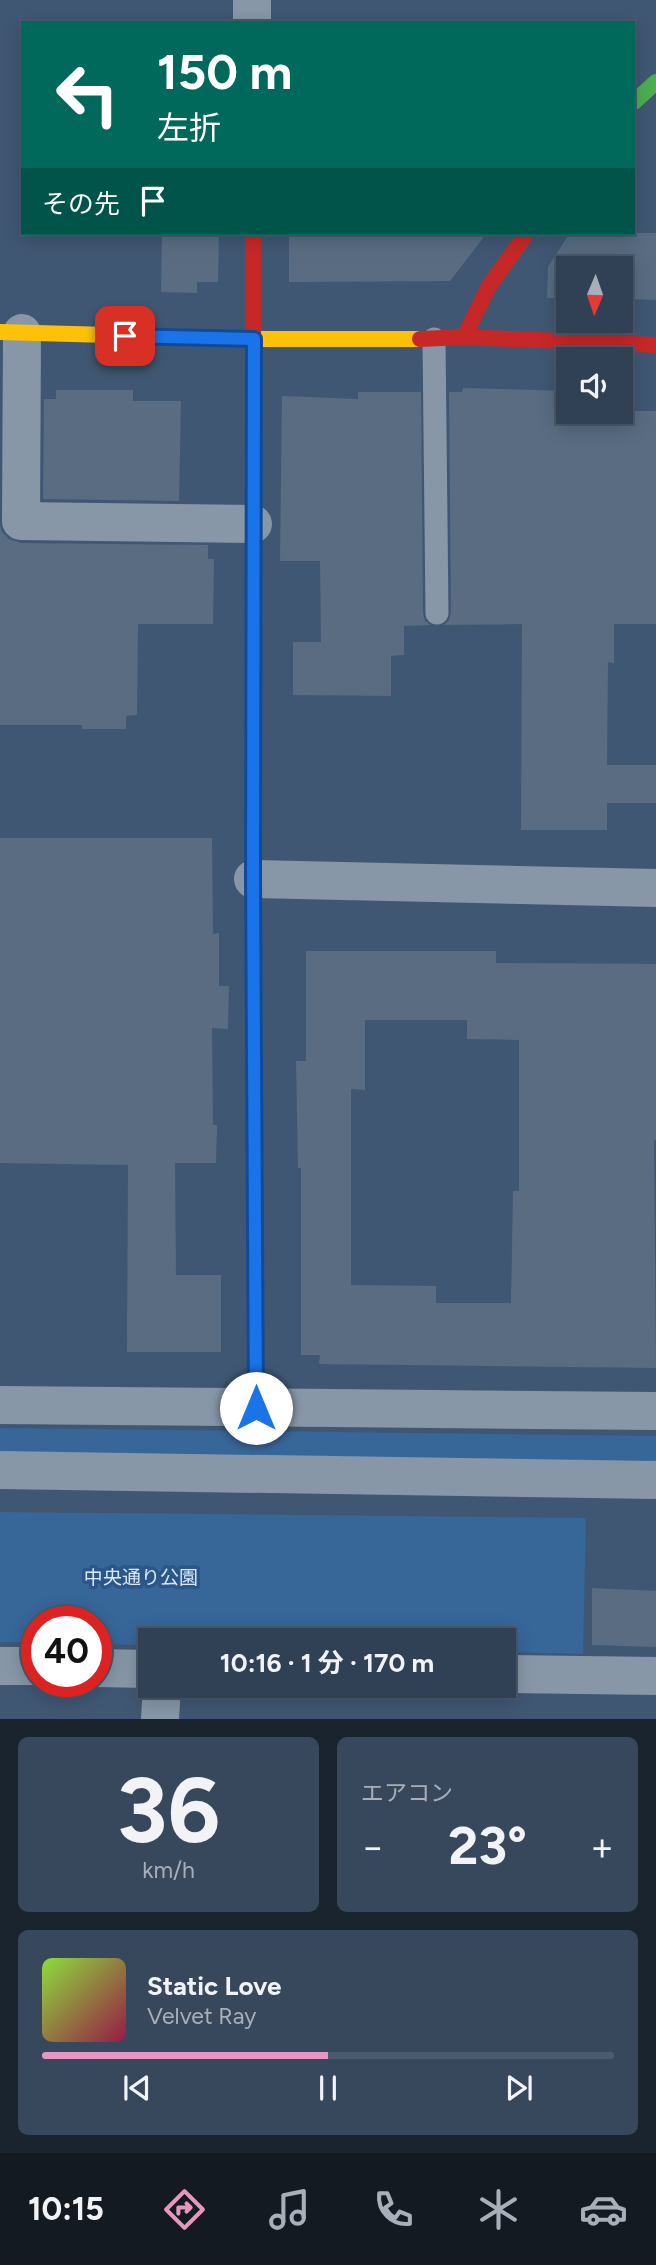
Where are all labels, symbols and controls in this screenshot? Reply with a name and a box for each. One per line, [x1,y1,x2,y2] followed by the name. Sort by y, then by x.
[157,42,292,101] text: 150 m
[42,49,133,140] icon: left
[157,109,221,147] text: 左折
[134,182,172,220] icon: arrive
[42,188,120,220] text: その先
[556,256,634,332] north arrow
[556,256,633,424] map controls
[95,306,155,366] pin
[106,317,144,355] icon: arrive
[556,347,633,424] button: sound
[219,1371,293,1445] position arrow
[84,1566,198,1589] park label: 中央通り公園
[21,1606,112,1697] speed limit sign: 40
[220,1647,434,1679] text: 10:16 · 1 分 · 170 m
[117,1756,220,1865] text: 36
[361,1779,453,1807] text: エアコン
[448,1815,527,1877] text: 23°
[361,1824,385,1870] text: −
[590,1824,614,1870] text: +
[142,1856,195,1884] text: km/h
[147,1970,281,2002] text: Static Love
[147,2002,256,2030] text: Velvet Ray
[118,2069,156,2107] icon: previous
[309,2069,347,2107] icon: pause
[500,2069,538,2107] icon: next
[160,2185,209,2234] icon: directions
[265,2185,314,2234] icon: music
[369,2185,418,2234] icon: phone
[474,2185,523,2234] icon: climate
[579,2185,628,2234] icon: car
[28,2190,104,2228] text: 10:15

